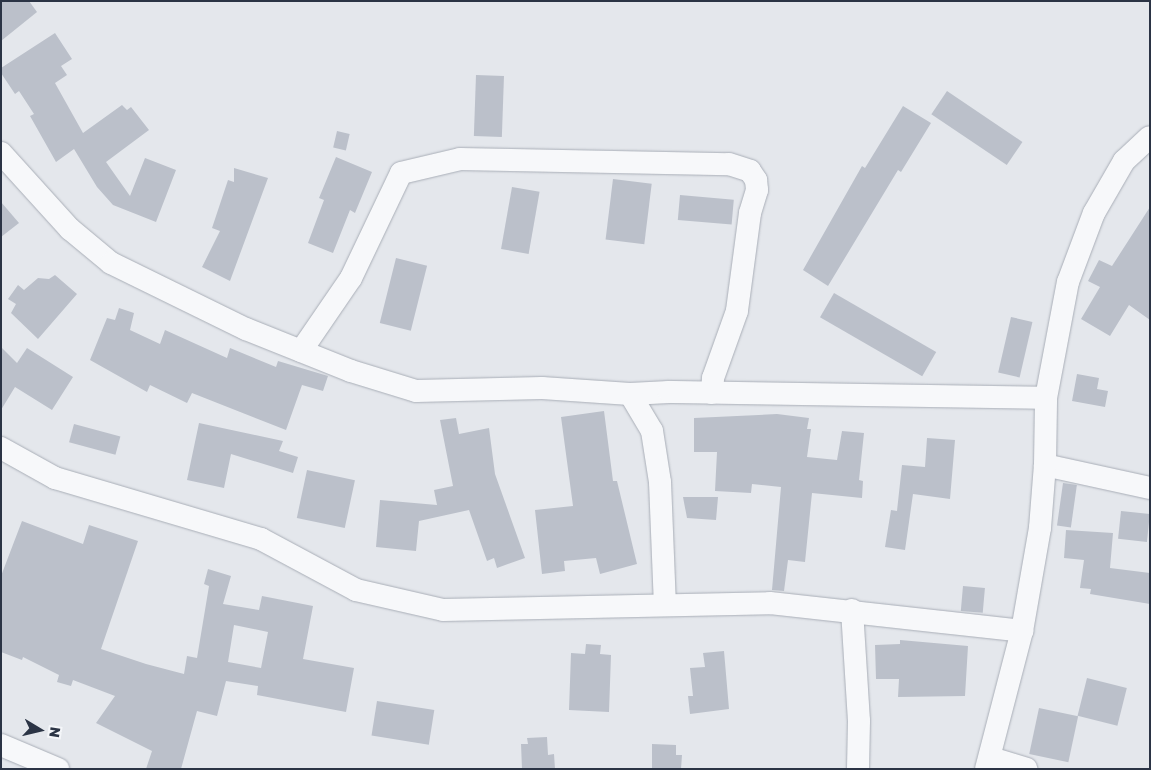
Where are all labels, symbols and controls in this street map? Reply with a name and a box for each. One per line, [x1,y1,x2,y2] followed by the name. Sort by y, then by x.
[15,705,65,755] north arrow
[46,726,65,739] text: N

